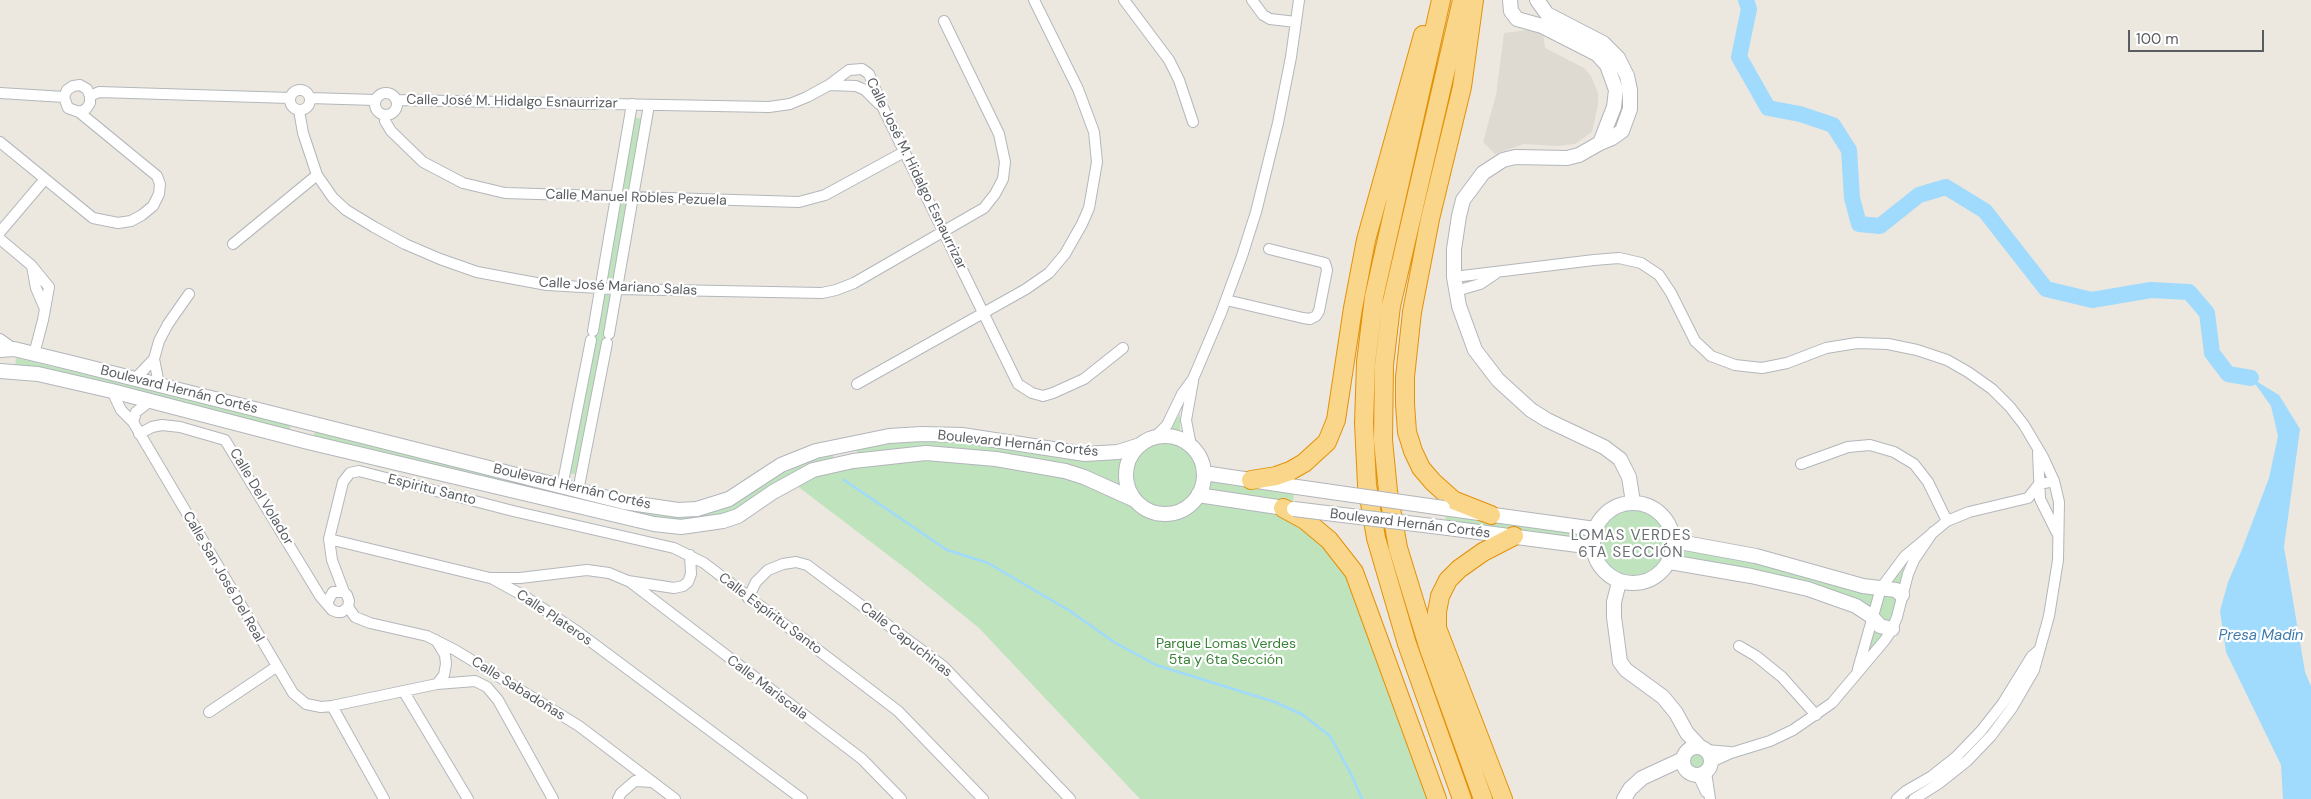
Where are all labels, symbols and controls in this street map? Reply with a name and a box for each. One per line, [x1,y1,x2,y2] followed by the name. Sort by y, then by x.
[2131,20,2267,52] scale bar
[2136,29,2179,49] text: 100 m
[862,75,970,273] street label: Calle José M. Hidalgo Esnaurrizar
[406,92,618,112] street label: Calle José M. Hidalgo Esnaurrizar
[545,186,727,210] street label: Calle Manuel Robles Pezuela
[538,274,698,300] street label: Calle José Mariano Salas
[99,362,259,418] street label: Boulevard Hernán Cortés
[937,427,1099,461] street label: Boulevard Hernán Cortés
[226,446,296,548] street label: Calle Del Volador
[491,461,653,513] street label: Boulevard Hernán Cortés
[386,471,478,509] street label: Espiritu Santo
[1329,506,1491,542] street label: Boulevard Hernán Cortés
[179,509,267,645] street label: Calle San José Del Real
[1569,527,1693,562] district label: LOMAS VERDES 6TA SECCIÓN
[715,570,825,658] street label: Calle Espíritu Santo
[513,587,595,649] street label: Calle Plateros
[857,599,955,681] street label: Calle Capuchinas
[2219,627,2303,645] water label: Presa Madín
[1156,636,1296,669] park label: Parque Lomas Verdes 5ta y 6ta Sección
[723,652,811,724] street label: Calle Mariscala
[468,653,568,725] street label: Calle Sabadoñas

